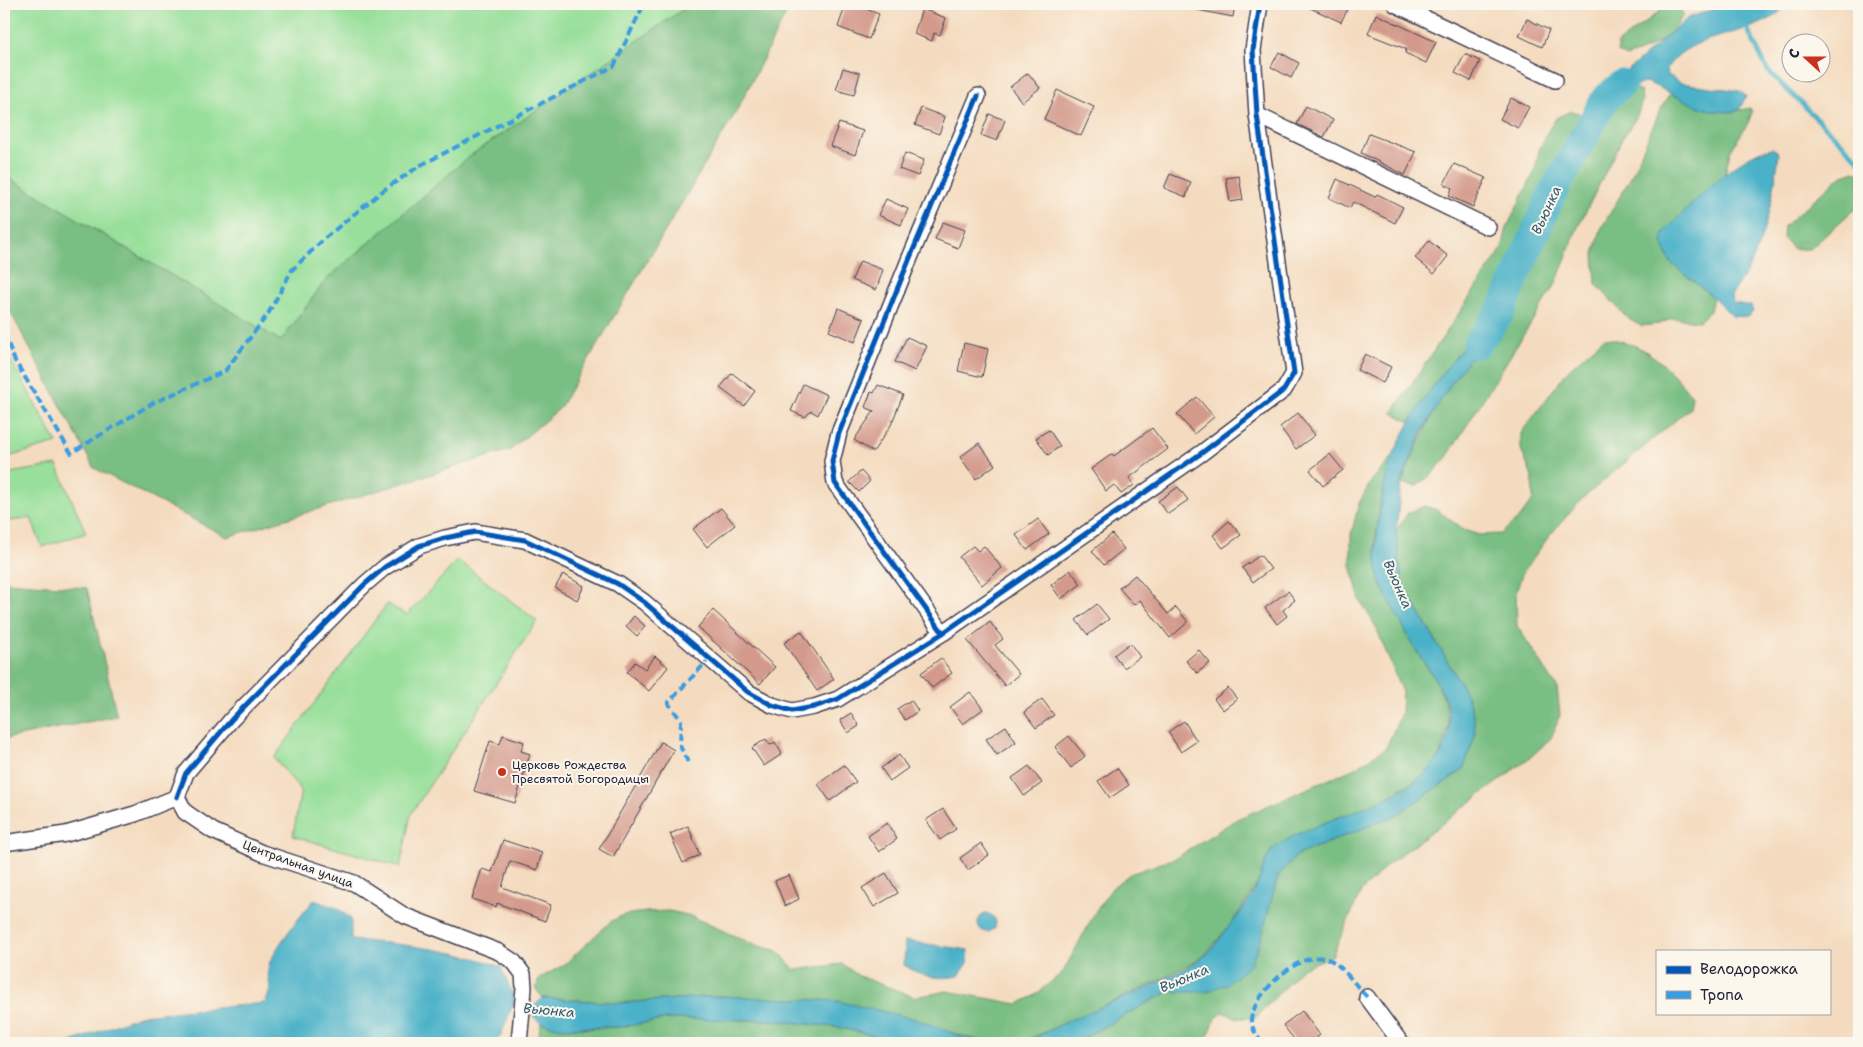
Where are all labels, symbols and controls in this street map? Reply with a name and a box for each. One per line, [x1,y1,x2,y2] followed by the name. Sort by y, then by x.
[1780,32,1830,82] north arrow
[1784,46,1804,61] text: С
[1527,183,1565,237] water label: Вьюнка
[1379,557,1417,611] water label: Вьюнка
[512,757,649,787] place label: Церковь Рождества Пресвятой Богородицы
[496,766,508,778] marker: Церковь Рождества Пресвятой Богородицы
[240,837,356,892] street label: Центральная улица
[1656,950,1830,1014] legend
[1700,959,1799,979] text: Велодорожка
[1157,960,1211,996] water label: Вьюнка
[1700,985,1744,1005] text: Тропа
[522,999,576,1021] water label: Вьюнка

